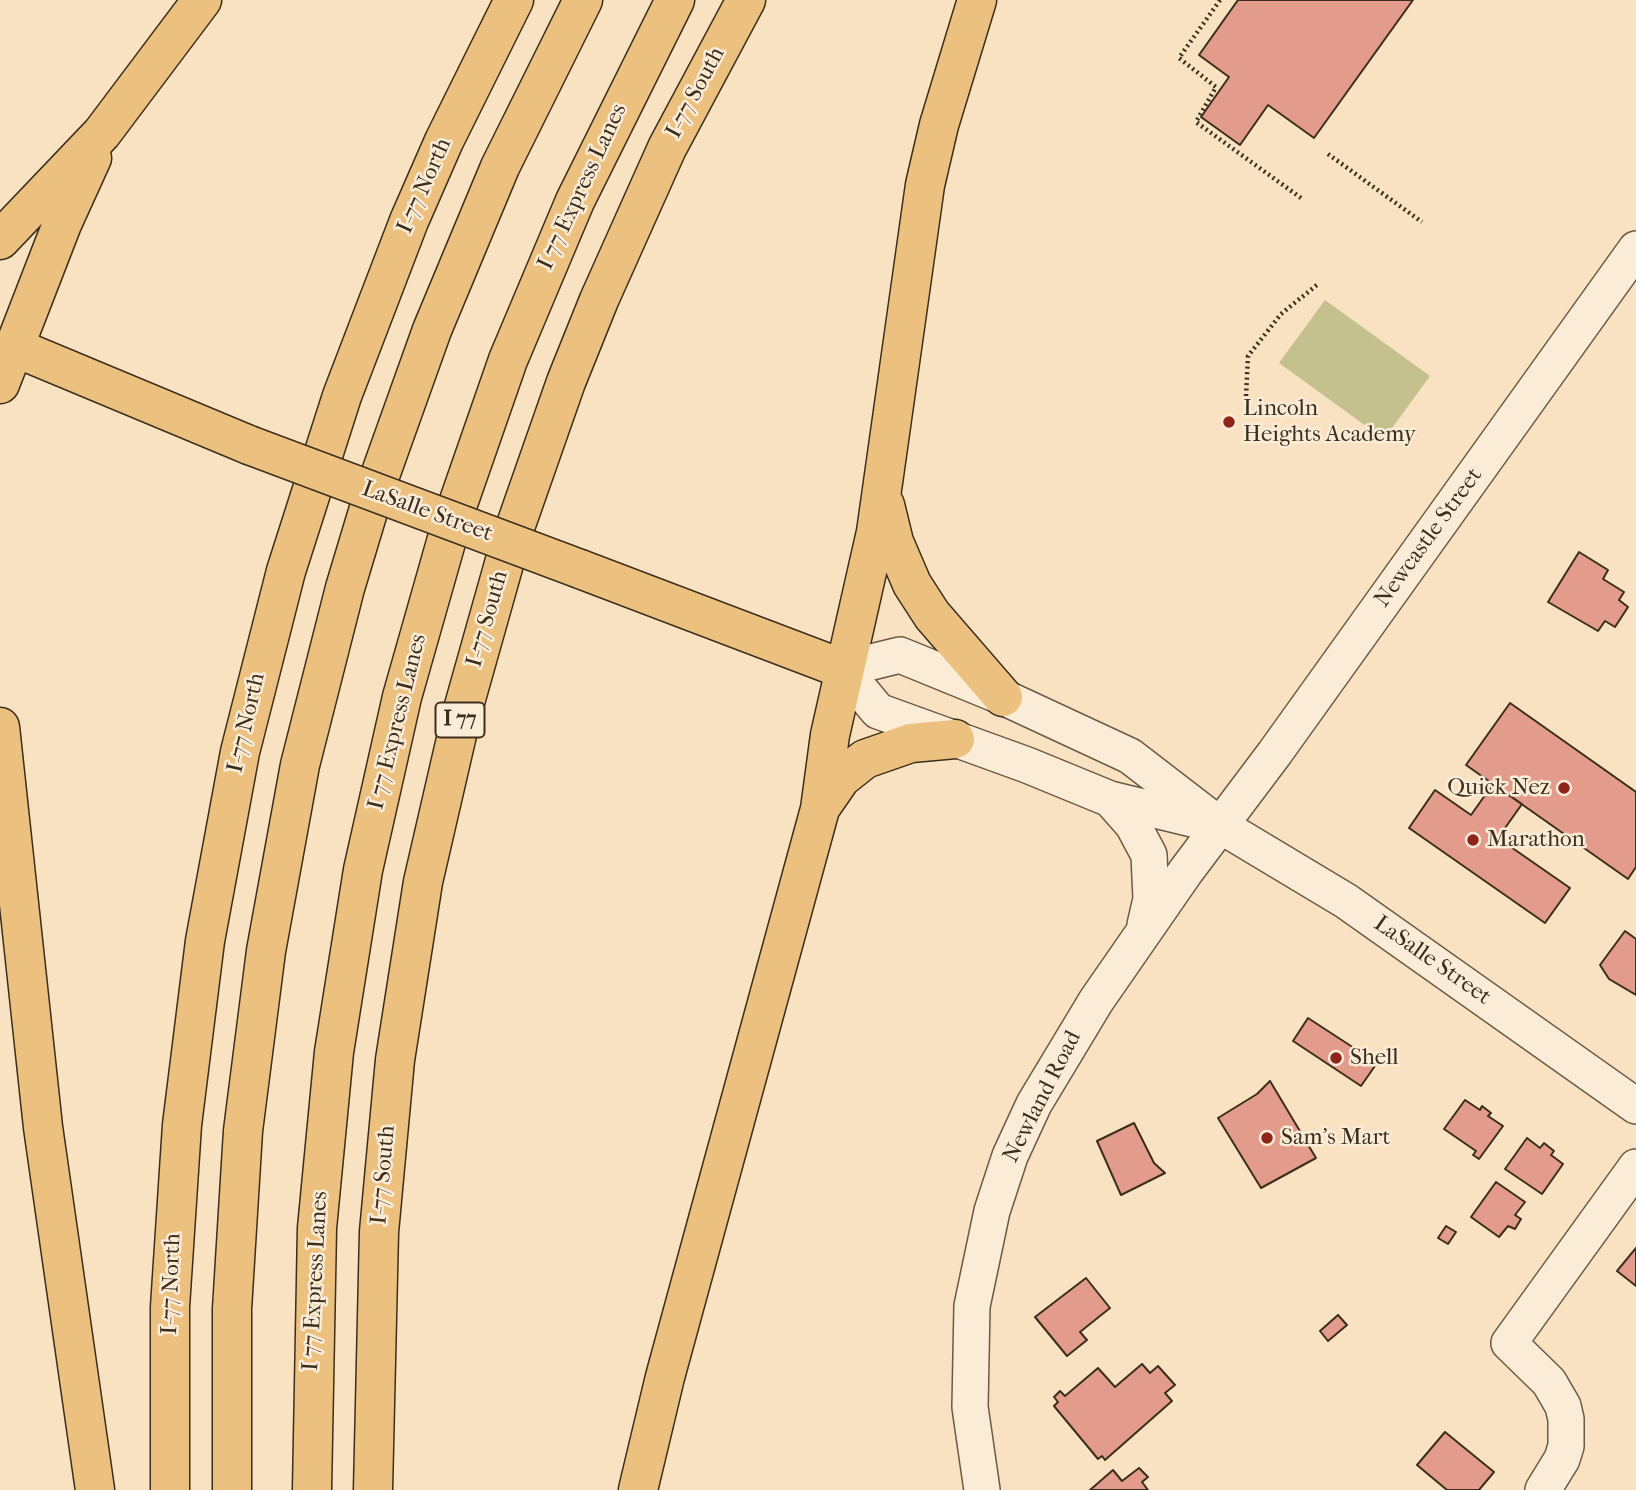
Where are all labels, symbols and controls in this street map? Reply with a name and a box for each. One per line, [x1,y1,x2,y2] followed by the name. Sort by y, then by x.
[660,43,732,143] street label: I-77 South
[532,100,634,274] street label: I 77 Express Lanes
[392,134,458,238] street label: I-77 North
[1243,395,1416,449] place label: Lincoln Heights Academy
[1221,414,1237,430] marker: Lincoln Heights Academy
[1369,463,1489,613] street label: Newcastle Street
[358,476,496,548] street label: LaSalle Street
[461,567,515,671] street label: I-77 South
[363,631,433,813] street label: I 77 Express Lanes
[222,670,272,776] street label: I-77 North
[435,702,484,738] road number: I 77
[1447,774,1550,802] place label: Quick Nez
[1556,780,1572,796] marker: Quick Nez
[1487,826,1585,854] place label: Marathon
[1465,832,1481,848] marker: Marathon
[1368,910,1496,1012] street label: LaSalle Street
[998,1027,1088,1167] street label: Newland Road
[1350,1044,1399,1072] place label: Shell
[1328,1050,1344,1066] marker: Shell
[366,1124,402,1226] street label: I-77 South
[1281,1124,1391,1152] place label: Sam's Mart
[1259,1130,1275,1146] marker: Sam's Mart
[298,1190,334,1372] street label: I 77 Express Lanes
[156,1233,188,1335] street label: I-77 North

